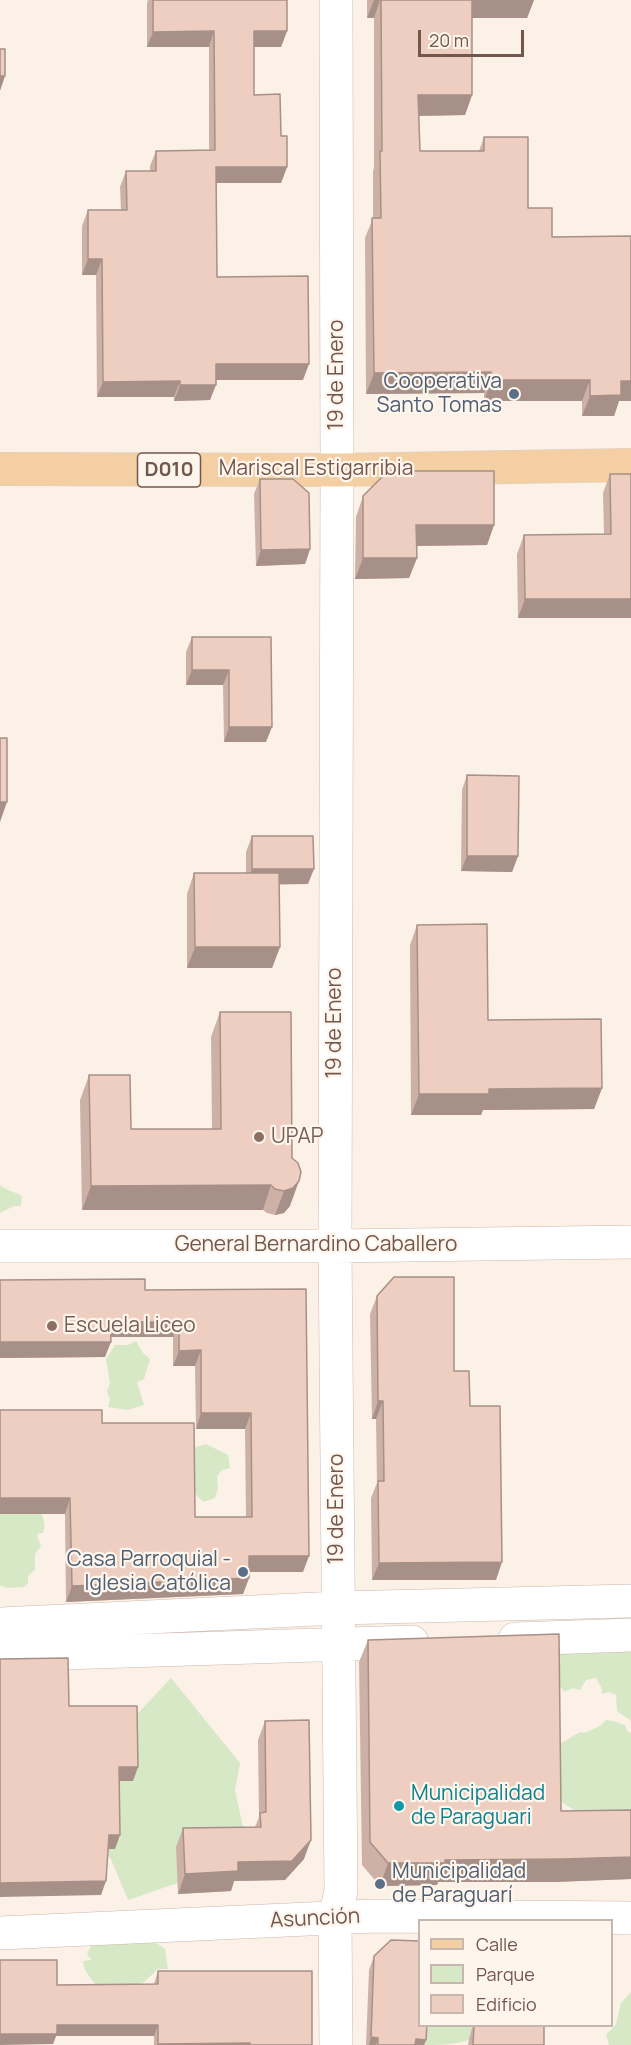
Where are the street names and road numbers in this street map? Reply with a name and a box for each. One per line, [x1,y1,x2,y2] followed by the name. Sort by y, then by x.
[324,320,350,430] street label: 19 de Enero
[138,453,201,487] road number: D010
[219,456,413,482] street label: Mariscal Estigarribia
[322,968,348,1078] street label: 19 de Enero
[175,1232,457,1258] street label: General Bernardino Caballero
[324,1454,350,1564] street label: 19 de Enero
[269,1904,361,1934] street label: Asunción

